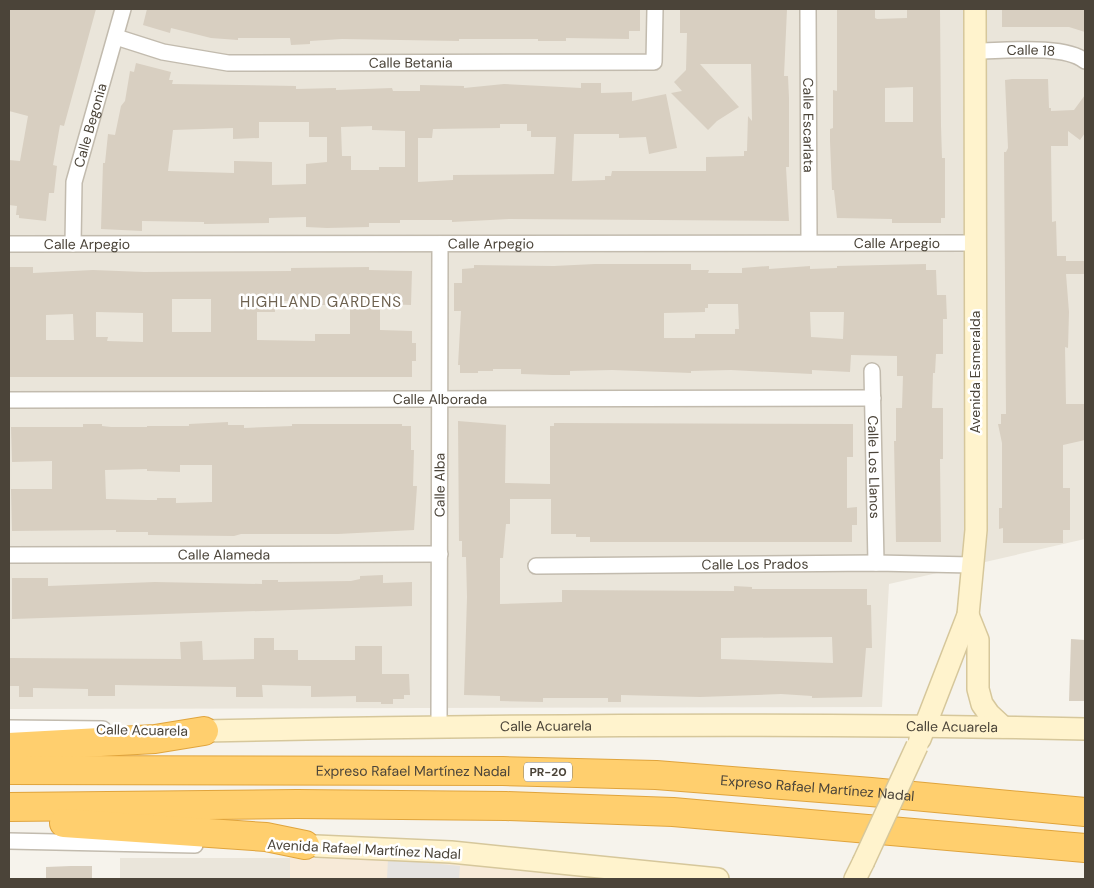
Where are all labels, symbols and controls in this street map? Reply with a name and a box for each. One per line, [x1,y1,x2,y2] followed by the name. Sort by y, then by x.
[1006,41,1056,60] street label: Calle 18
[369,53,453,72] street label: Calle Betania
[799,77,818,173] street label: Calle Escarlata
[70,81,111,169] street label: Calle Begonia
[448,234,534,253] street label: Calle Arpegio
[854,234,940,252] street label: Calle Arpegio
[44,235,130,253] street label: Calle Arpegio
[240,292,402,312] district label: HIGHLAND GARDENS
[966,311,984,433] street label: Avenida Esmeralda
[393,390,487,408] street label: Calle Alborada
[864,415,884,519] street label: Calle Los Llanos
[430,453,449,517] street label: Calle Alba
[178,545,270,564] street label: Calle Alameda
[701,555,808,574] street label: Calle Los Prados
[500,716,592,735] street label: Calle Acuarela
[906,717,998,736] street label: Calle Acuarela
[96,720,188,740] street label: Calle Acuarela
[316,762,510,780] street label: Expreso Rafael Martínez Nadal
[524,762,572,782] road number: PR-20
[720,771,915,805] street label: Expreso Rafael Martínez Nadal
[267,835,461,863] street label: Avenida Rafael Martínez Nadal

